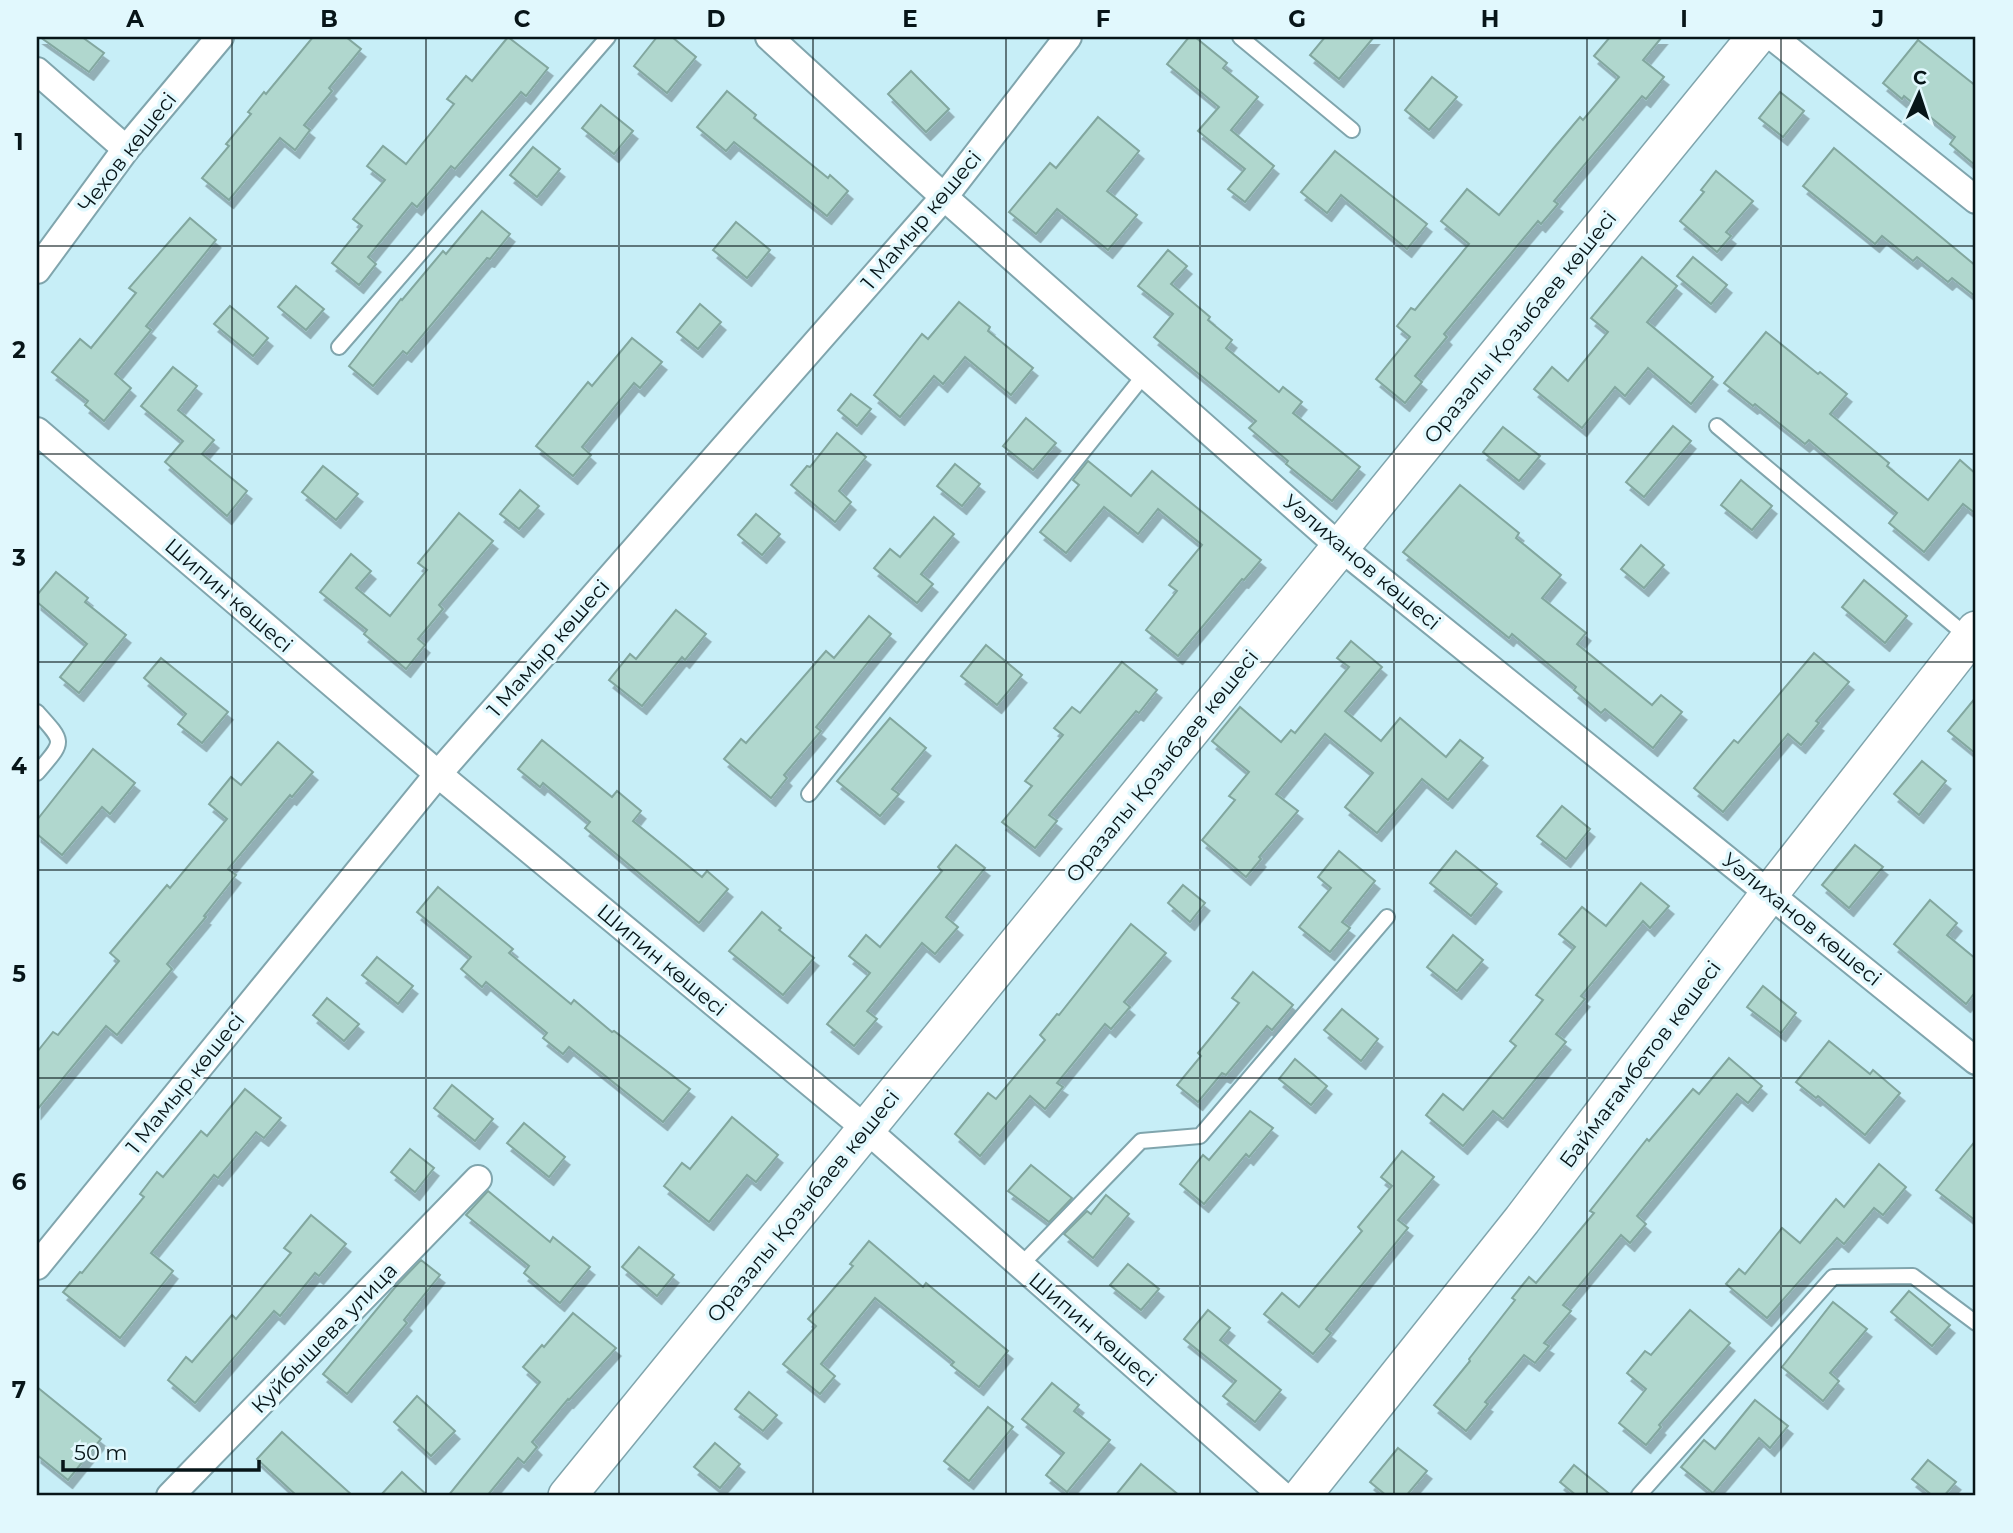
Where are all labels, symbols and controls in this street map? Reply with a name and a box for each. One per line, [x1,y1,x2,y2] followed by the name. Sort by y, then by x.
[125,5,144,33] text: A
[320,5,338,33] text: B
[514,5,531,33] text: C
[707,5,726,33] text: D
[902,5,918,33] text: E
[1096,5,1111,33] text: F
[1288,5,1306,33] text: G
[1481,5,1499,33] text: H
[1680,5,1688,33] text: I
[1871,5,1884,33] text: J
[1884,60,1954,130] north arrow
[1912,66,1928,89] text: С
[72,87,182,217] street label: Чехов көшесі
[14,128,24,156] text: 1
[856,145,986,295] street label: 1 Мамыр көшесі
[1418,206,1622,448] street label: Оразалы Қозыбаев көшесі
[12,336,26,364] text: 2
[1278,489,1446,635] street label: Уәлиханов көшесі
[160,533,298,657] street label: Шипин көшесі
[11,544,26,572] text: 3
[482,574,614,722] street label: 1 Мамыр көшесі
[1060,645,1264,887] street label: Оразалы Қозыбаев көшесі
[11,752,27,780] text: 4
[1717,847,1887,991] street label: Уәлиханов көшесі
[592,899,732,1021] street label: Шипин көшесі
[1554,956,1726,1172] street label: Баймағамбетов көшесі
[12,960,26,988] text: 5
[121,1008,249,1158] street label: 1 Мамыр көшесі
[701,1085,905,1327] street label: Оразалы Қозыбаев көшесі
[12,1168,27,1196] text: 6
[246,1258,402,1418] street label: Куйбышева улица
[1024,1267,1162,1391] street label: Шипин көшесі
[12,1376,26,1404] text: 7
[63,1428,259,1472] scale bar
[74,1440,128,1465] text: 50 m

